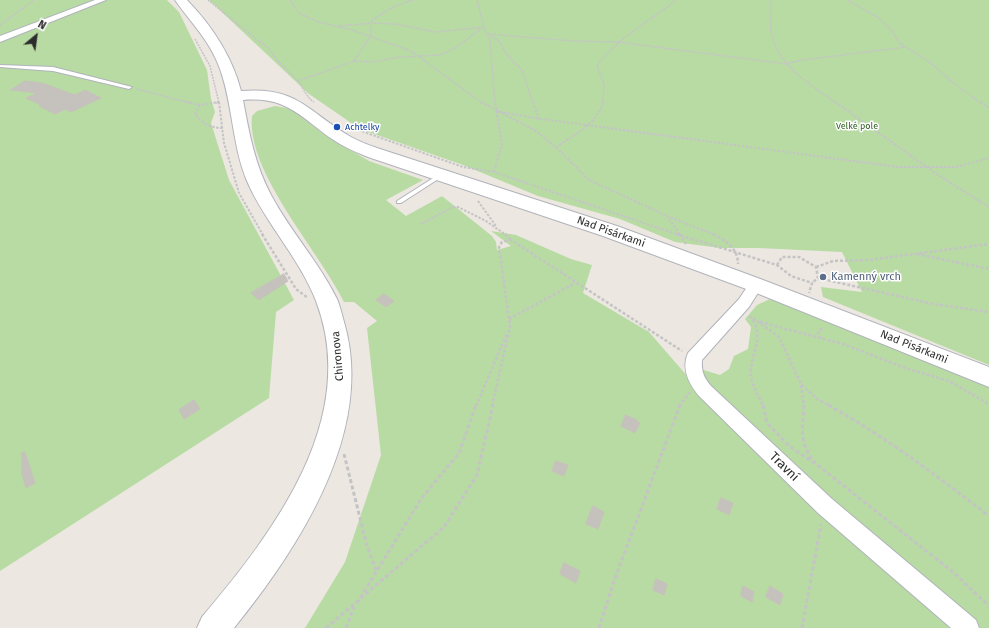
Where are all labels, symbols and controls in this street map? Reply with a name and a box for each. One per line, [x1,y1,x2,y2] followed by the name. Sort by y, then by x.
[16,16,56,56] north arrow
[36,18,48,33] text: N
[836,121,878,131] park label: Velké pole
[332,122,342,132] marker: Achtelky
[345,122,379,132] place label: Achtelky
[575,214,647,250] street label: Nad Pisárkami
[831,270,901,284] place label: Kamenný vrch
[818,272,828,282] marker: Kamenný vrch
[878,327,950,367] street label: Nad Pisárkami
[329,331,347,381] street label: Chironova
[766,449,802,485] street label: Travní

